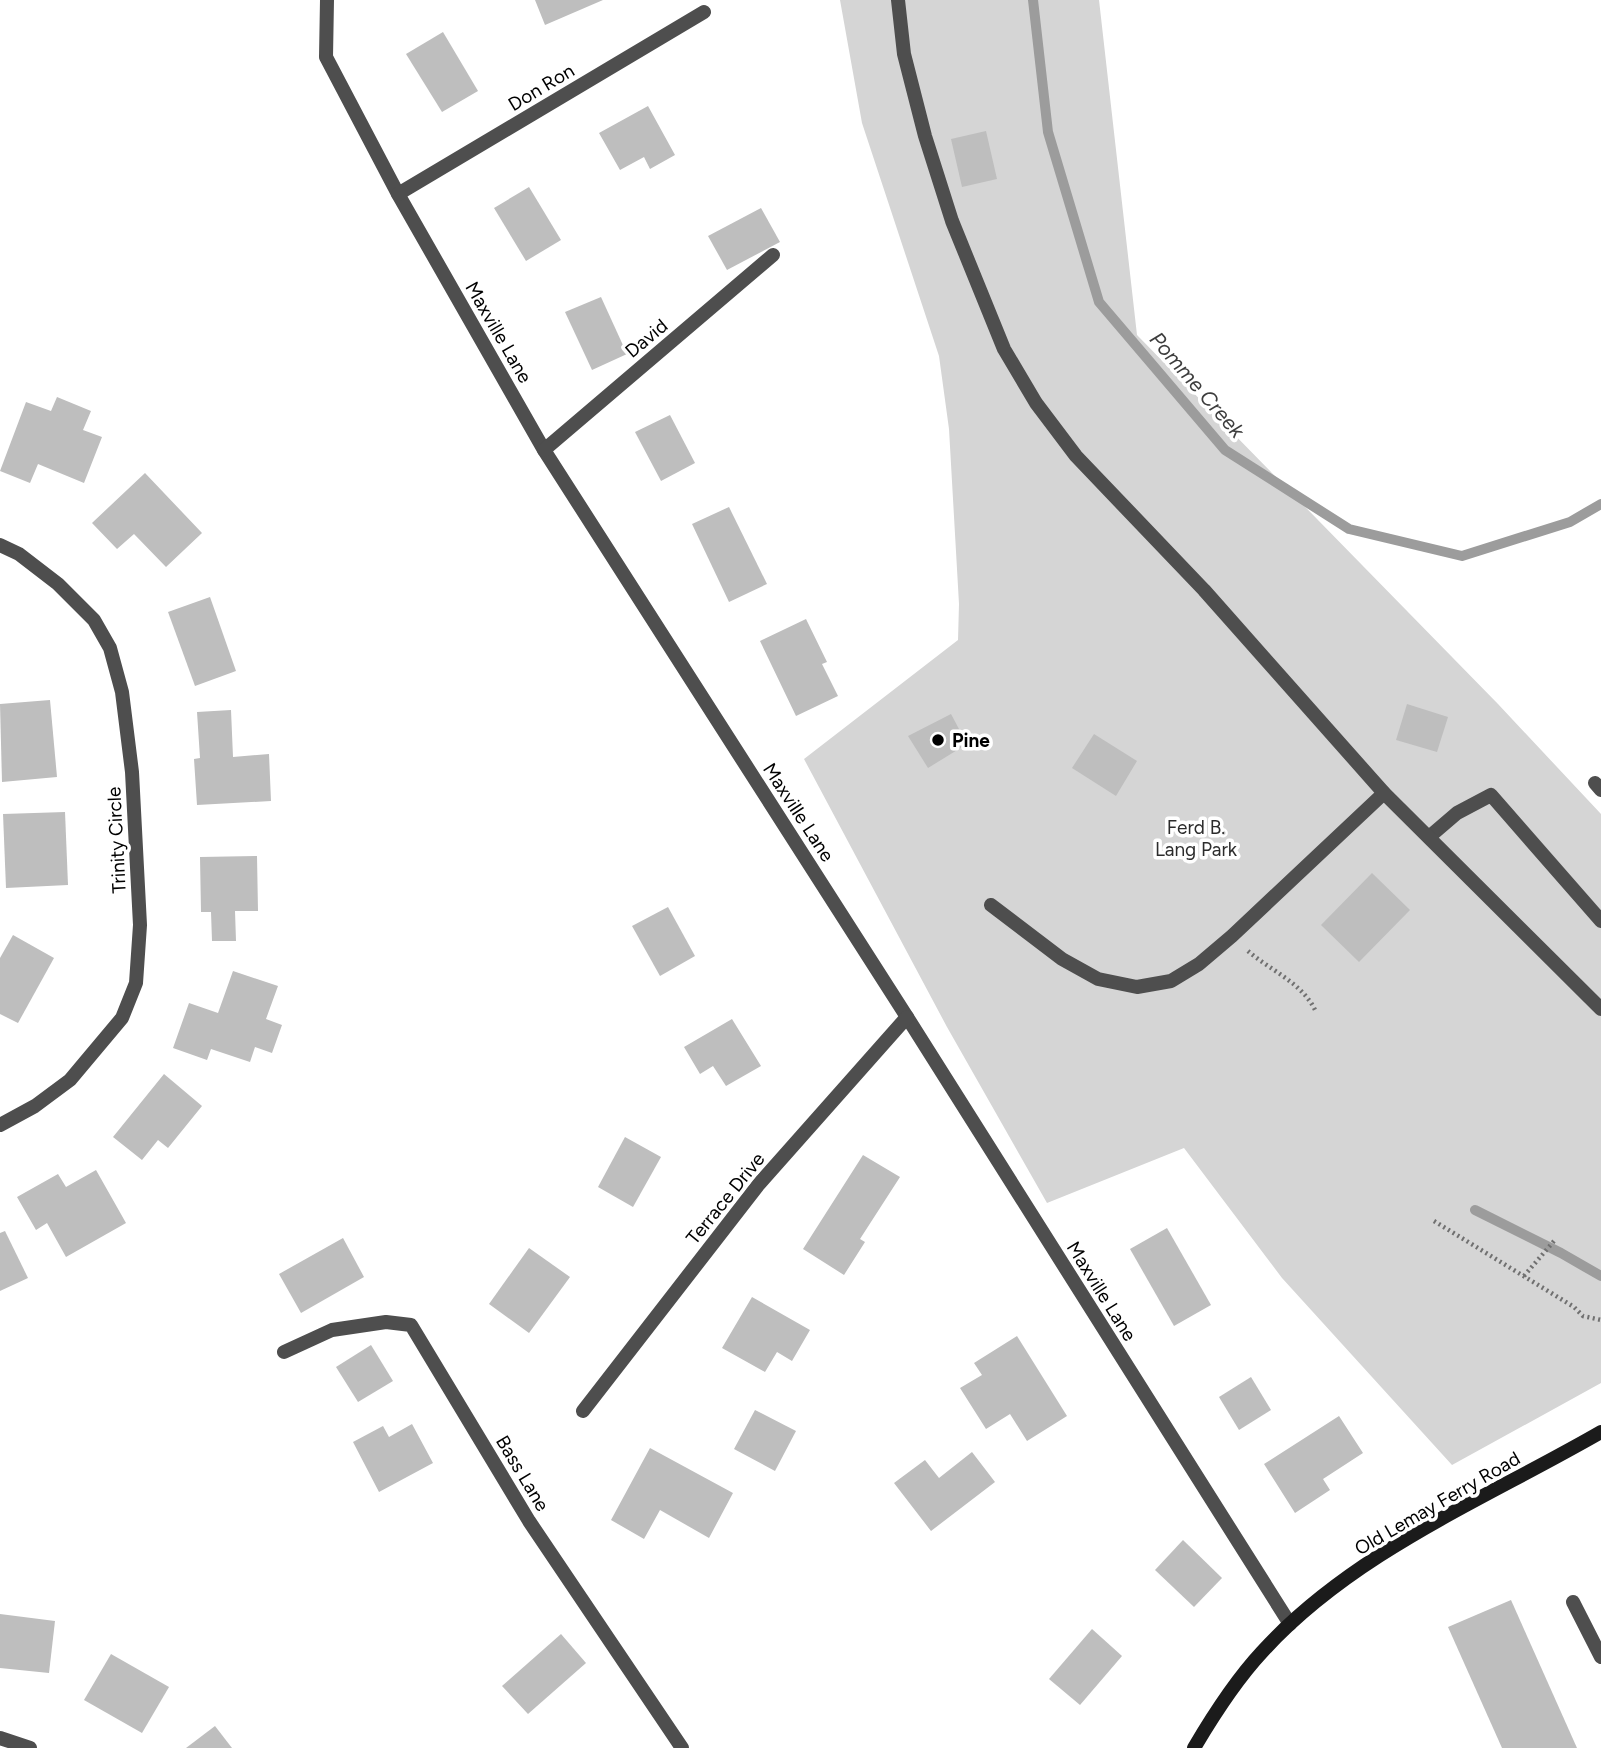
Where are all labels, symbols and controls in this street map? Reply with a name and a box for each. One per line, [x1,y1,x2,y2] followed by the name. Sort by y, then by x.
[504,59,578,116] street label: Don Ron
[460,278,537,387] street label: Maxville Lane
[621,314,672,363] street label: David
[1145,327,1251,443] water label: Pomme Creek
[952,729,990,752] place label: Pine
[930,732,946,748] marker: Pine
[758,759,839,866] street label: Maxville Lane
[102,786,131,894] street label: Trinity Circle
[1155,816,1238,861] park label: Ferd B. Lang Park
[681,1148,769,1249] street label: Terrace Drive
[1062,1237,1141,1345] street label: Maxville Lane
[491,1431,554,1515] street label: Bass Lane
[1350,1447,1524,1560] street label: Old Lemay Ferry Road

